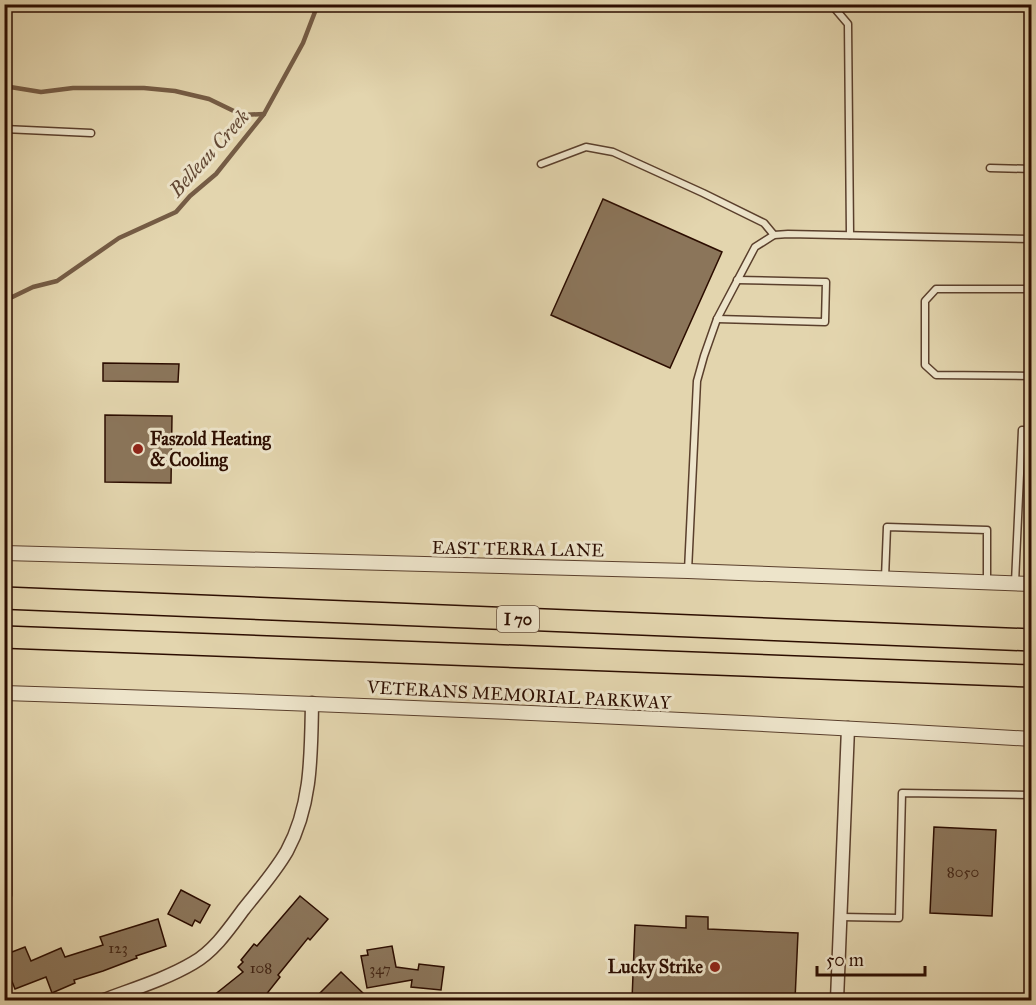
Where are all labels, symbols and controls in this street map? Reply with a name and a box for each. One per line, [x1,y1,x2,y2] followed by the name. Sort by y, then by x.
[163,105,254,202] water label: Belleau Creek
[150,428,271,472] place label: Faszold Heating & Cooling
[131,442,145,456] marker: Faszold Heating & Cooling
[432,536,604,562] street label: EAST TERRA LANE
[497,606,539,632] road number: I 70
[365,676,672,714] street label: VETERANS MEMORIAL PARKWAY
[947,863,979,881] house number: 8050
[108,939,128,957] house number: 123
[817,939,925,977] scale bar
[826,949,864,971] text: 50 m
[608,956,703,979] place label: Lucky Strike
[250,959,272,977] house number: 108
[369,960,391,978] house number: 347
[708,960,722,974] marker: Lucky Strike

